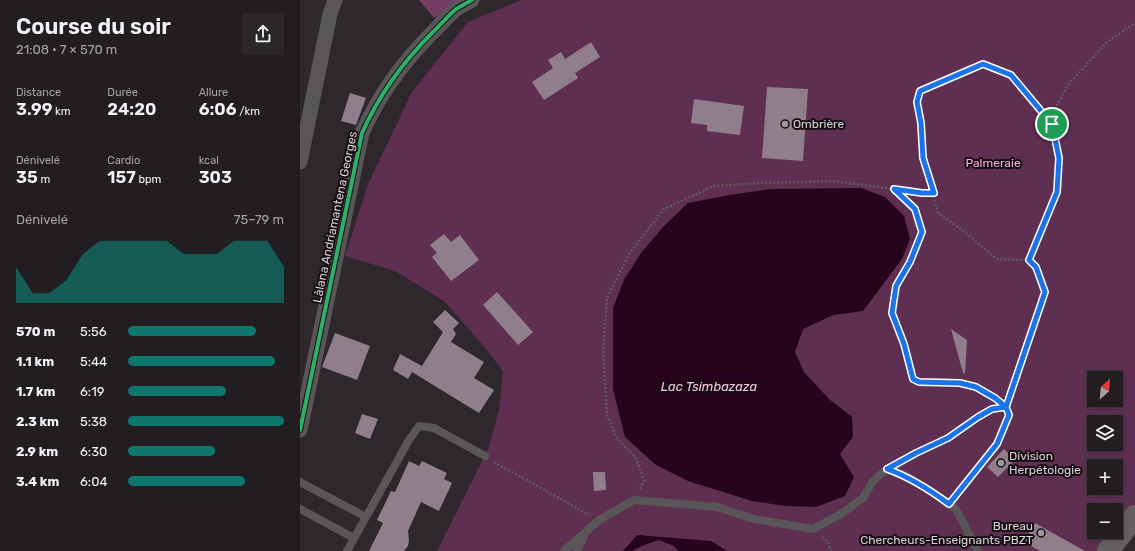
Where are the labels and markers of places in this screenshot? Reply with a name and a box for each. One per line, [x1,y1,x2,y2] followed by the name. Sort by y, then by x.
[1035,107,1069,141] pin
[793,117,845,131] place label: Ombrière
[780,119,790,129] marker: Ombrière
[1009,449,1081,477] place label: Division Herpétologie
[996,458,1006,468] marker: Division Herpétologie
[860,519,1033,547] place label: Bureau Chercheurs-Enseignants PBZT
[1036,528,1046,538] marker: Bureau Chercheurs-Enseignants PBZT

